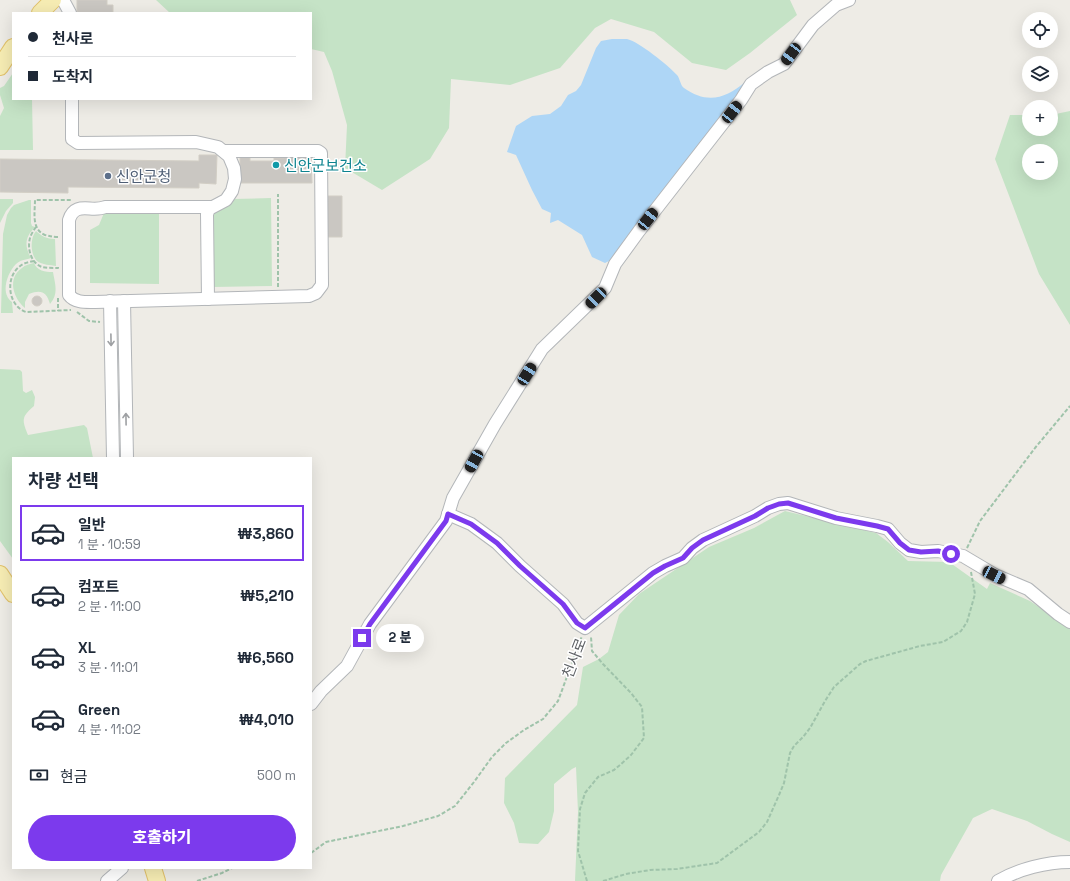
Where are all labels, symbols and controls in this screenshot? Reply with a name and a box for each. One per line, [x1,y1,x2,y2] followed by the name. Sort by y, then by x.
[1022,12,1058,180] map controls
[1022,12,1058,48] button: locate
[52,29,93,48] text: 천사로
[779,41,803,67] car
[1022,56,1058,92] button: layers
[52,67,93,86] text: 도착지
[720,99,744,125] car
[1022,100,1058,136] button: +
[1022,144,1058,180] button: −
[284,156,367,175] place label: 신안군보건소
[271,160,281,170] marker: 신안군보건소
[116,167,171,186] place label: 신안군청
[103,171,113,181] marker: 신안군청
[636,206,660,232] car
[583,285,609,311] car
[107,333,115,346] one-way arrow
[516,361,538,387] car
[122,413,130,426] one-way arrow
[463,448,485,474] car
[28,469,99,492] text: 차량 선택
[30,515,66,551] icon: car
[78,515,106,534] text: 일반
[237,524,294,543] text: ₩3,860
[78,536,141,553] text: 1 분 · 10:59
[942,545,960,563] route start
[981,564,1007,586] car
[30,577,66,613] icon: car
[78,577,119,596] text: 컴포트
[240,586,294,605] text: ₩5,210
[78,598,141,615] text: 2 분 · 11:00
[376,624,424,652] callout: 2 분
[353,629,371,647] route end
[389,629,411,646] text: 2 분
[558,635,590,681] street label: 천사로
[78,638,96,657] text: XL
[30,639,66,675] icon: car
[237,648,294,667] text: ₩6,560
[78,659,138,676] text: 3 분 · 11:01
[78,700,120,719] text: Green
[30,701,66,737] icon: car
[239,710,294,729] text: ₩4,010
[78,721,141,738] text: 4 분 · 11:02
[28,764,50,786] icon: cash
[60,767,88,786] text: 현금
[257,767,296,784] text: 500 m
[28,815,296,861] button: 호출하기

